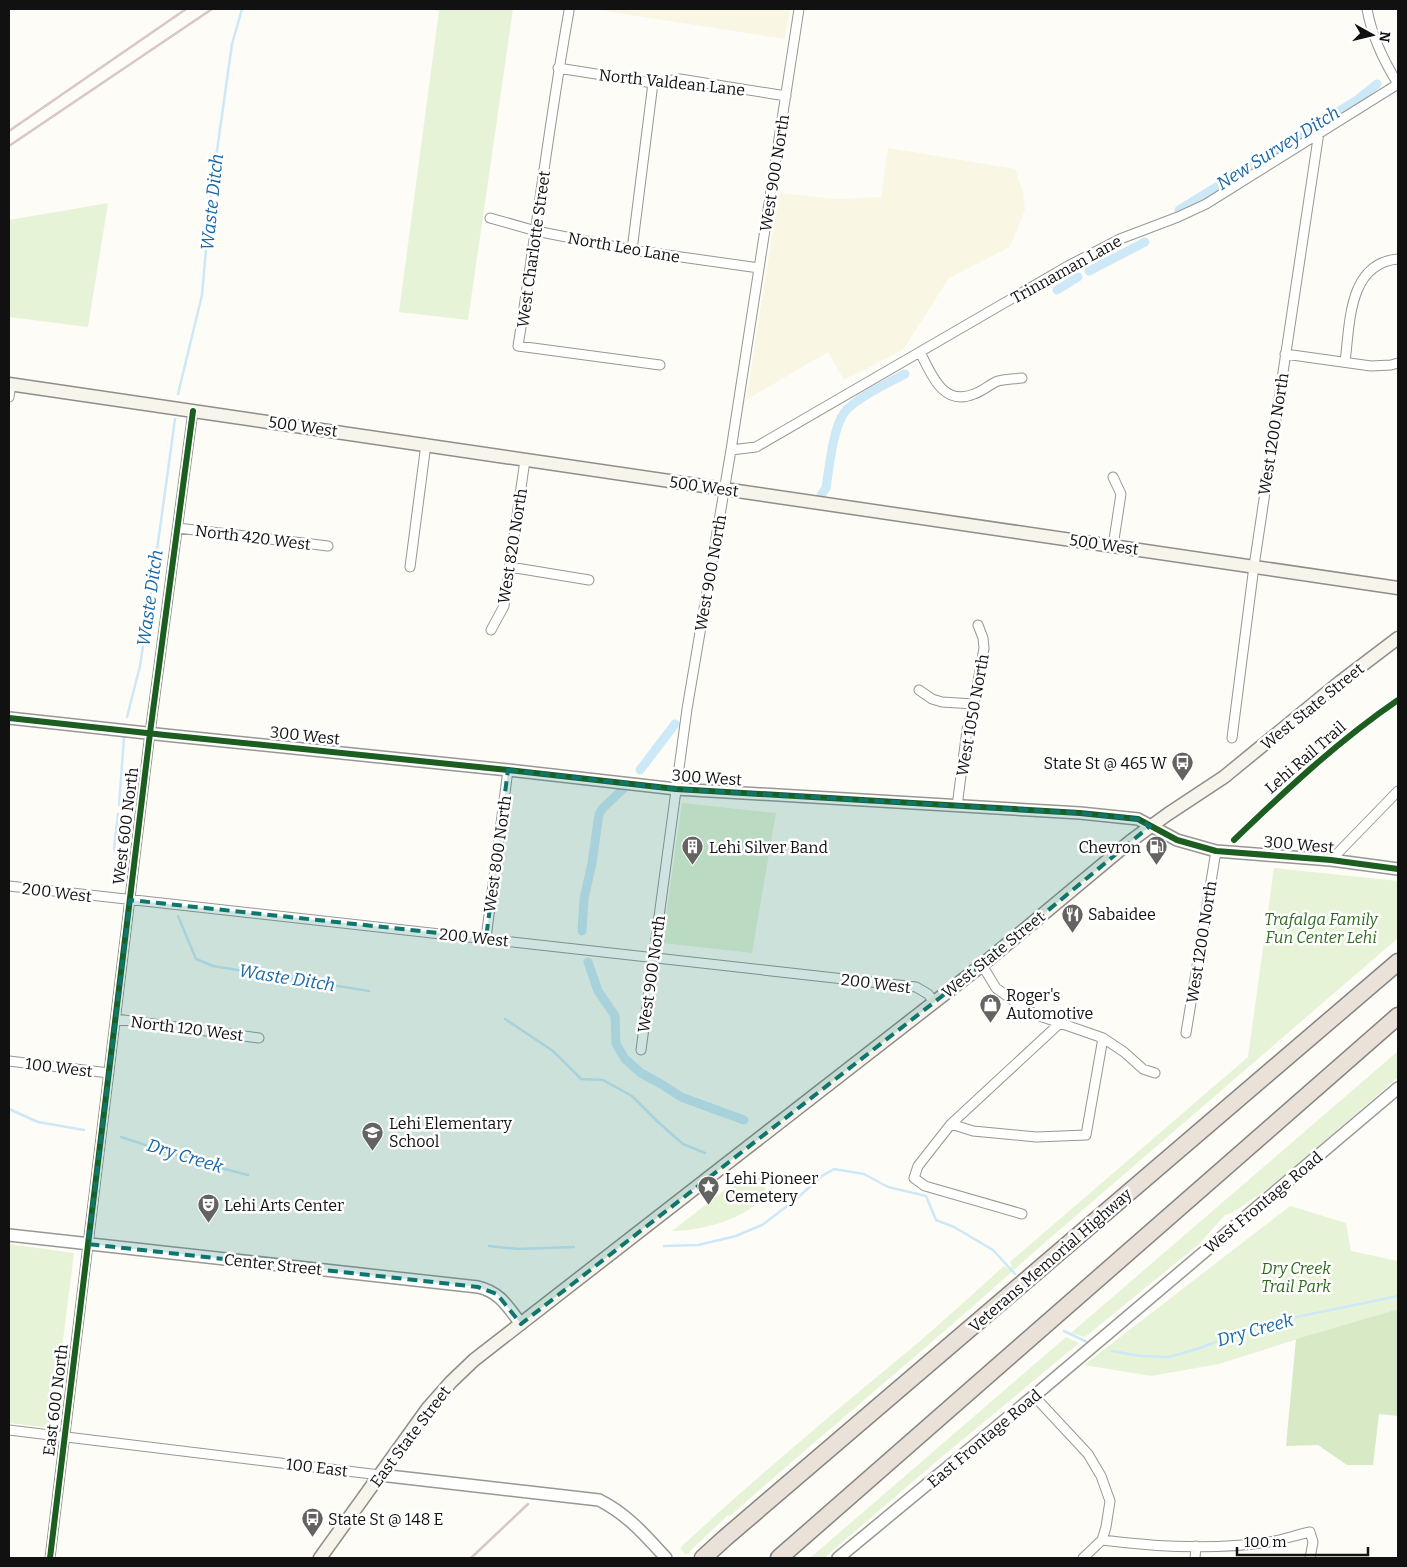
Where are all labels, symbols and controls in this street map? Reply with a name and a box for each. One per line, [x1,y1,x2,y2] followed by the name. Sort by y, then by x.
[1347,10,1397,60] north arrow
[1375,30,1394,43] text: N
[598,65,746,100] street label: North Valdean Lane
[1212,101,1344,195] water label: New Survey Ditch
[756,113,793,233] street label: West 900 North
[196,153,228,251] water label: Waste Ditch
[513,169,554,329] street label: West Charlotte Street
[566,228,681,267] street label: North Leo Lane
[1008,231,1125,308] street label: Trinnaman Lane
[1254,371,1293,497] street label: West 1200 North
[267,412,339,441] street label: 500 West
[668,472,740,501] street label: 500 West
[494,487,531,605] street label: West 820 North
[691,513,730,633] street label: West 900 North
[194,521,312,554] street label: North 420 West
[1068,530,1140,559] street label: 500 West
[132,548,168,648] water label: Waste Ditch
[952,653,993,778] street label: West 1050 North
[1257,659,1368,754] street label: West State Street
[1261,717,1350,798] street label: Lehi Rail Trail
[269,722,341,749] street label: 300 West
[1171,751,1195,782] bus stop icon: State St @ 465 W
[1044,754,1168,773] place label: State St @ 465 W
[109,766,142,886] street label: West 600 North
[671,766,743,789] street label: 300 West
[480,794,515,914] street label: West 800 North
[1263,832,1335,857] street label: 300 West
[681,835,705,866] building icon: Lehi Silver Band
[1145,835,1169,866] fuel station icon: Chevron
[709,838,828,857] place label: Lehi Silver Band
[1078,838,1141,857] place label: Chevron
[21,879,93,906] street label: 200 West
[1182,879,1221,1005] street label: West 1200 North
[1060,902,1084,933] restaurant icon: Sabaidee
[1088,905,1156,924] place label: Sabaidee
[938,907,1049,1002] street label: West State Street
[1264,910,1379,947] park label: Trafalga Family Fun Center Lehi
[634,914,669,1034] street label: West 900 North
[438,924,510,951] street label: 200 West
[237,960,337,996] water label: Waste Ditch
[840,970,912,997] street label: 200 West
[1006,986,1093,1023] place label: Roger's Automotive
[978,992,1002,1023] shop icon: Roger's Automotive
[129,1012,245,1045] street label: North 120 West
[24,1054,94,1081] street label: 100 West
[389,1114,512,1151] place label: Lehi Elementary School
[361,1120,385,1151] school or university icon: Lehi Elementary School
[144,1134,226,1178] water label: Dry Creek
[1201,1147,1327,1257] street label: West Frontage Road
[725,1169,818,1206] place label: Lehi Pioneer Cemetery
[697,1175,721,1206] place icon: Lehi Pioneer Cemetery
[965,1184,1136,1336] street label: Veterans Memorial Highway
[196,1193,220,1224] theatre icon: Lehi Arts Center
[224,1196,344,1215] place label: Lehi Arts Center
[223,1250,323,1279] street label: Center Street
[1261,1259,1331,1296] park label: Dry Creek Trail Park
[1214,1309,1296,1351] water label: Dry Creek
[39,1343,72,1457] street label: East 600 North
[366,1382,455,1491] street label: East State Street
[924,1385,1045,1491] street label: East Frontage Road
[285,1454,349,1481] street label: 100 East
[300,1507,324,1538] bus stop icon: State St @ 148 E
[328,1510,443,1529] place label: State St @ 148 E
[1237,1524,1368,1556] scale bar
[1244,1533,1287,1551] text: 100 m

